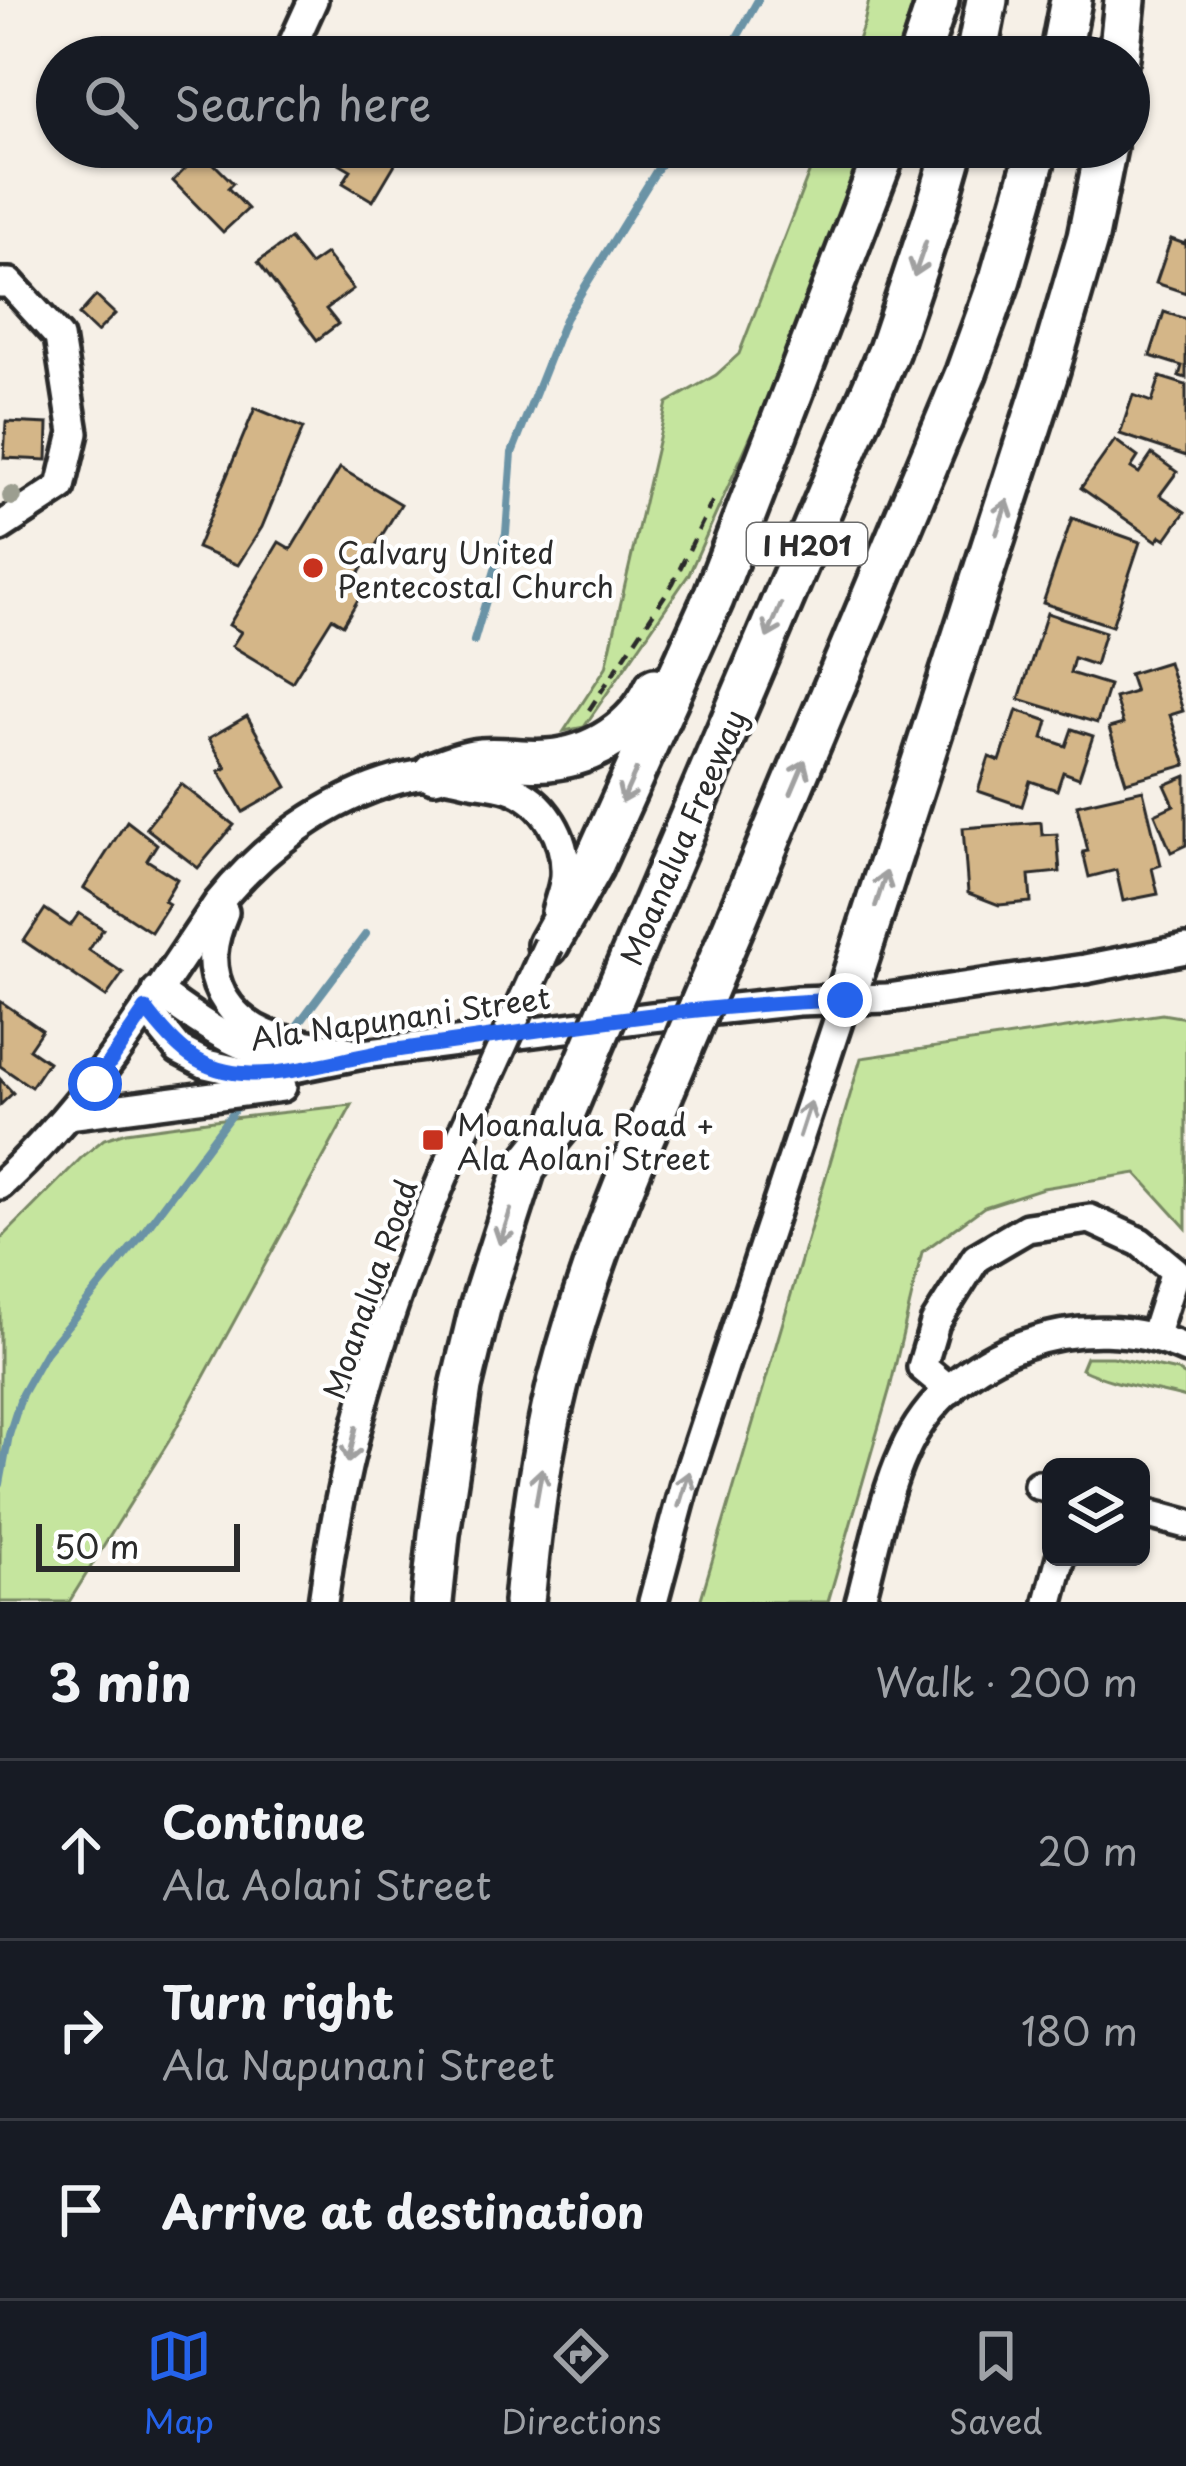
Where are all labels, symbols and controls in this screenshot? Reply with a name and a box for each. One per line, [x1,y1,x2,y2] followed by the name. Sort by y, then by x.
[36,36,1150,168] search box
[174,68,431,136] text: Search here
[78,69,144,135] icon: search
[908,239,930,277] one-way arrow
[992,499,1014,537] one-way arrow
[747,523,867,565] road number: I H201
[337,529,614,608] place label: Calvary United Pentecostal Church
[300,555,326,581] marker: Calvary United Pentecostal Church
[762,602,784,638] one-way arrow
[608,702,756,972] street label: Moanalua Freeway
[789,759,810,796] one-way arrow
[617,767,639,803] one-way arrow
[872,871,894,909] one-way arrow
[818,973,872,1027] route end
[247,974,553,1060] street label: Ala Napunani Street
[68,1057,122,1111] route start
[457,1101,715,1180] place label: Moanalua Road + Ala Aolani Street
[796,1101,818,1139] one-way arrow
[420,1127,446,1153] marker: Moanalua Road + Ala Aolani Street
[310,1173,428,1405] street label: Moanalua Road
[493,1208,514,1245] one-way arrow
[340,1425,363,1463] one-way arrow
[1042,1458,1150,1566] map controls
[1042,1458,1150,1566] button: layers
[529,1467,552,1506] one-way arrow
[674,1471,696,1509] one-way arrow
[36,1518,240,1571] scale bar
[54,1520,140,1570] text: 50 m
[48,1642,192,1719] text: 3 min
[875,1651,1138,1710] text: Walk · 200 m
[162,1786,365,1854] text: Continue
[48,1817,114,1883] icon: ahead
[1037,1820,1138,1879] text: 20 m
[162,1854,491,1913] text: Ala Aolani Street
[162,1966,394,2034] text: Turn right
[48,1997,114,2063] icon: right
[1021,2000,1138,2059] text: 180 m
[162,2034,555,2093] text: Ala Napunani Street
[162,2176,645,2244] text: Arrive at destination
[48,2177,114,2243] icon: arrive
[144,2323,214,2445] tab: Map
[501,2323,662,2445] tab: Directions
[949,2323,1042,2445] tab: Saved

